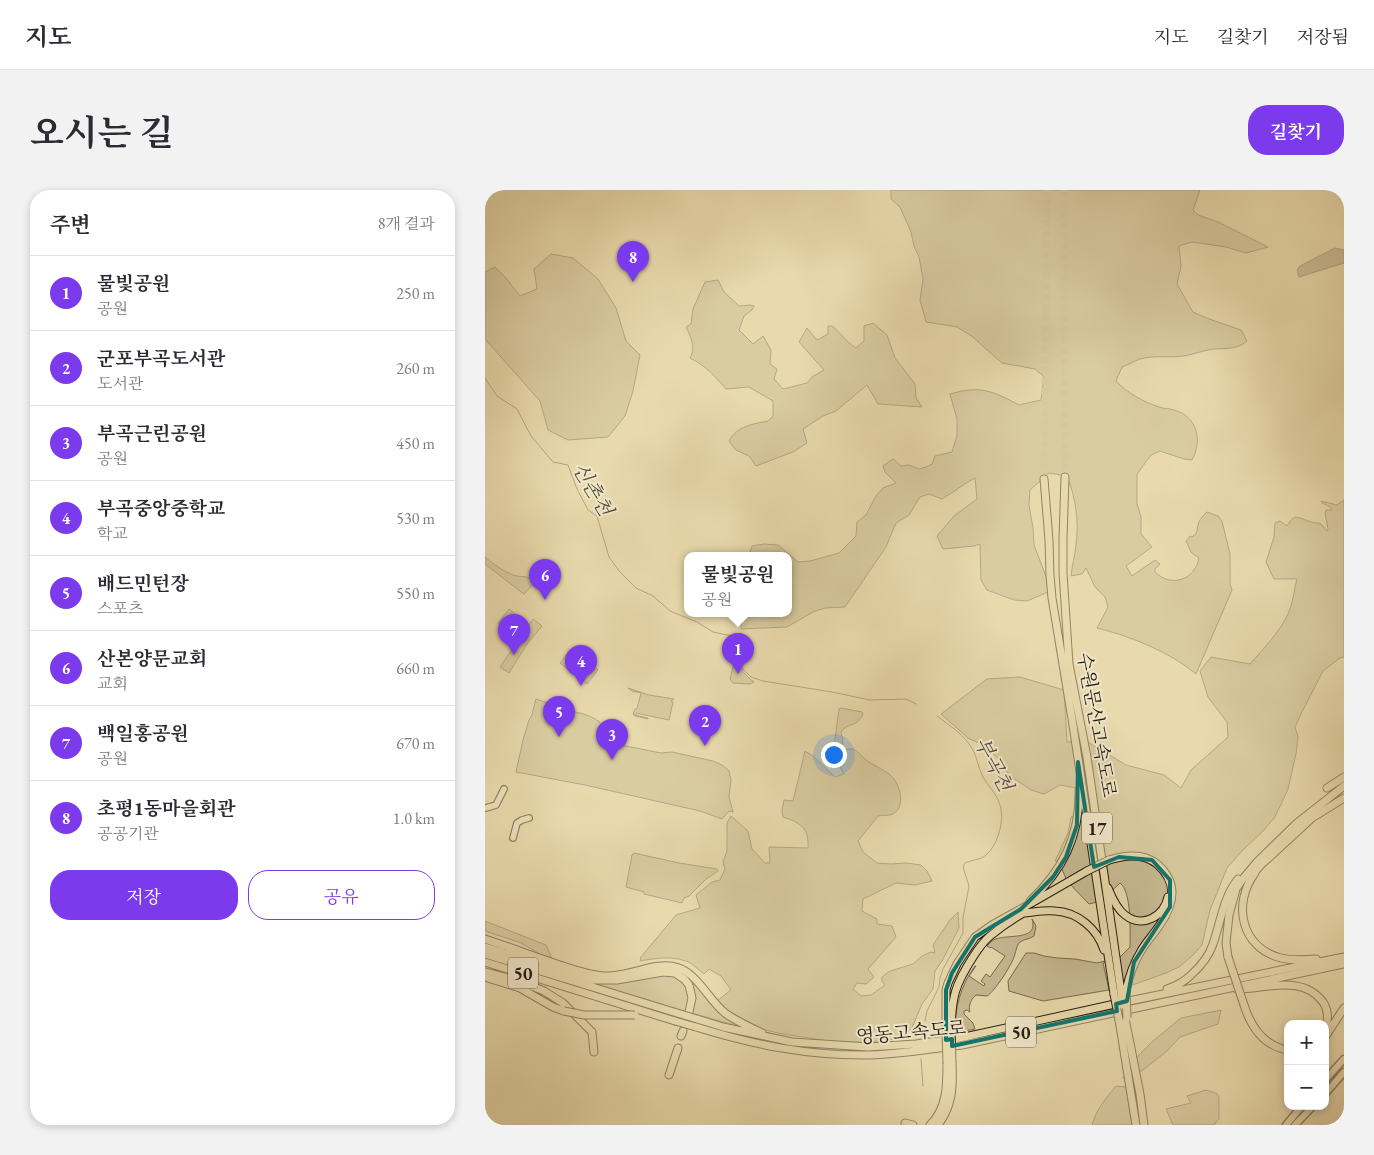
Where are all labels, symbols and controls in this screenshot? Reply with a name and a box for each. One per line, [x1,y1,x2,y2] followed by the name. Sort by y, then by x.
[25,21,71,52] text: 지도
[1154,25,1189,48] text: 지도
[1217,25,1269,48] text: 길찾기
[1297,25,1349,48] text: 저장됨
[1248,105,1344,155] button: 길찾기
[30,110,174,155] text: 오시는 길
[50,211,91,238] text: 주변
[378,213,435,234] text: 8개 결과
[617,241,649,282] pin: 8
[97,271,170,296] text: 물빛공원
[62,283,70,304] text: 1
[396,283,435,304] text: 250 m
[97,298,128,319] text: 공원
[97,346,225,371] text: 군포부곡도서관
[62,358,70,379] text: 2
[396,358,435,379] text: 260 m
[97,373,143,394] text: 도서관
[97,421,207,446] text: 부곡근린공원
[62,433,70,454] text: 3
[396,433,435,454] text: 450 m
[97,448,128,469] text: 공원
[567,457,620,522] water label: 신촌천
[97,496,225,521] text: 부곡중앙중학교
[62,508,70,529] text: 4
[396,508,435,529] text: 530 m
[97,523,128,544] text: 학교
[684,552,792,617] popup
[529,559,561,600] pin: 6
[701,562,775,587] text: 물빛공원
[97,571,189,596] text: 배드민턴장
[62,583,70,604] text: 5
[396,583,435,604] text: 550 m
[701,589,732,610] text: 공원
[97,598,143,619] text: 스포츠
[498,614,530,655] pin: 7
[722,633,754,674] pin: 1
[565,645,597,686] pin: 4
[97,646,207,671] text: 산본양문교회
[1072,651,1122,799] street label: 수원문산고속도로
[62,658,70,679] text: 6
[396,658,435,679] text: 660 m
[97,673,128,694] text: 교회
[543,696,575,737] pin: 5
[689,705,721,746] pin: 2
[596,719,628,760] pin: 3
[97,721,189,746] text: 백일홍공원
[969,732,1020,797] water label: 부곡천
[62,733,70,754] text: 7
[396,733,435,754] text: 670 m
[821,742,847,768] your location
[97,748,128,769] text: 공원
[97,796,236,821] text: 초평1동마을회관
[62,808,70,829] text: 8
[393,808,435,829] text: 1.0 km
[1082,812,1112,844] road number: 17
[97,823,159,844] text: 공공기관
[50,870,238,920] button: 저장
[248,870,435,920] button: 공유
[508,958,538,988] road number: 50
[855,1015,967,1049] street label: 영동고속도로
[1006,1016,1036,1048] road number: 50
[1284,1020,1329,1110] map controls
[1284,1020,1329,1065] button: +
[1284,1065,1329,1110] button: −

